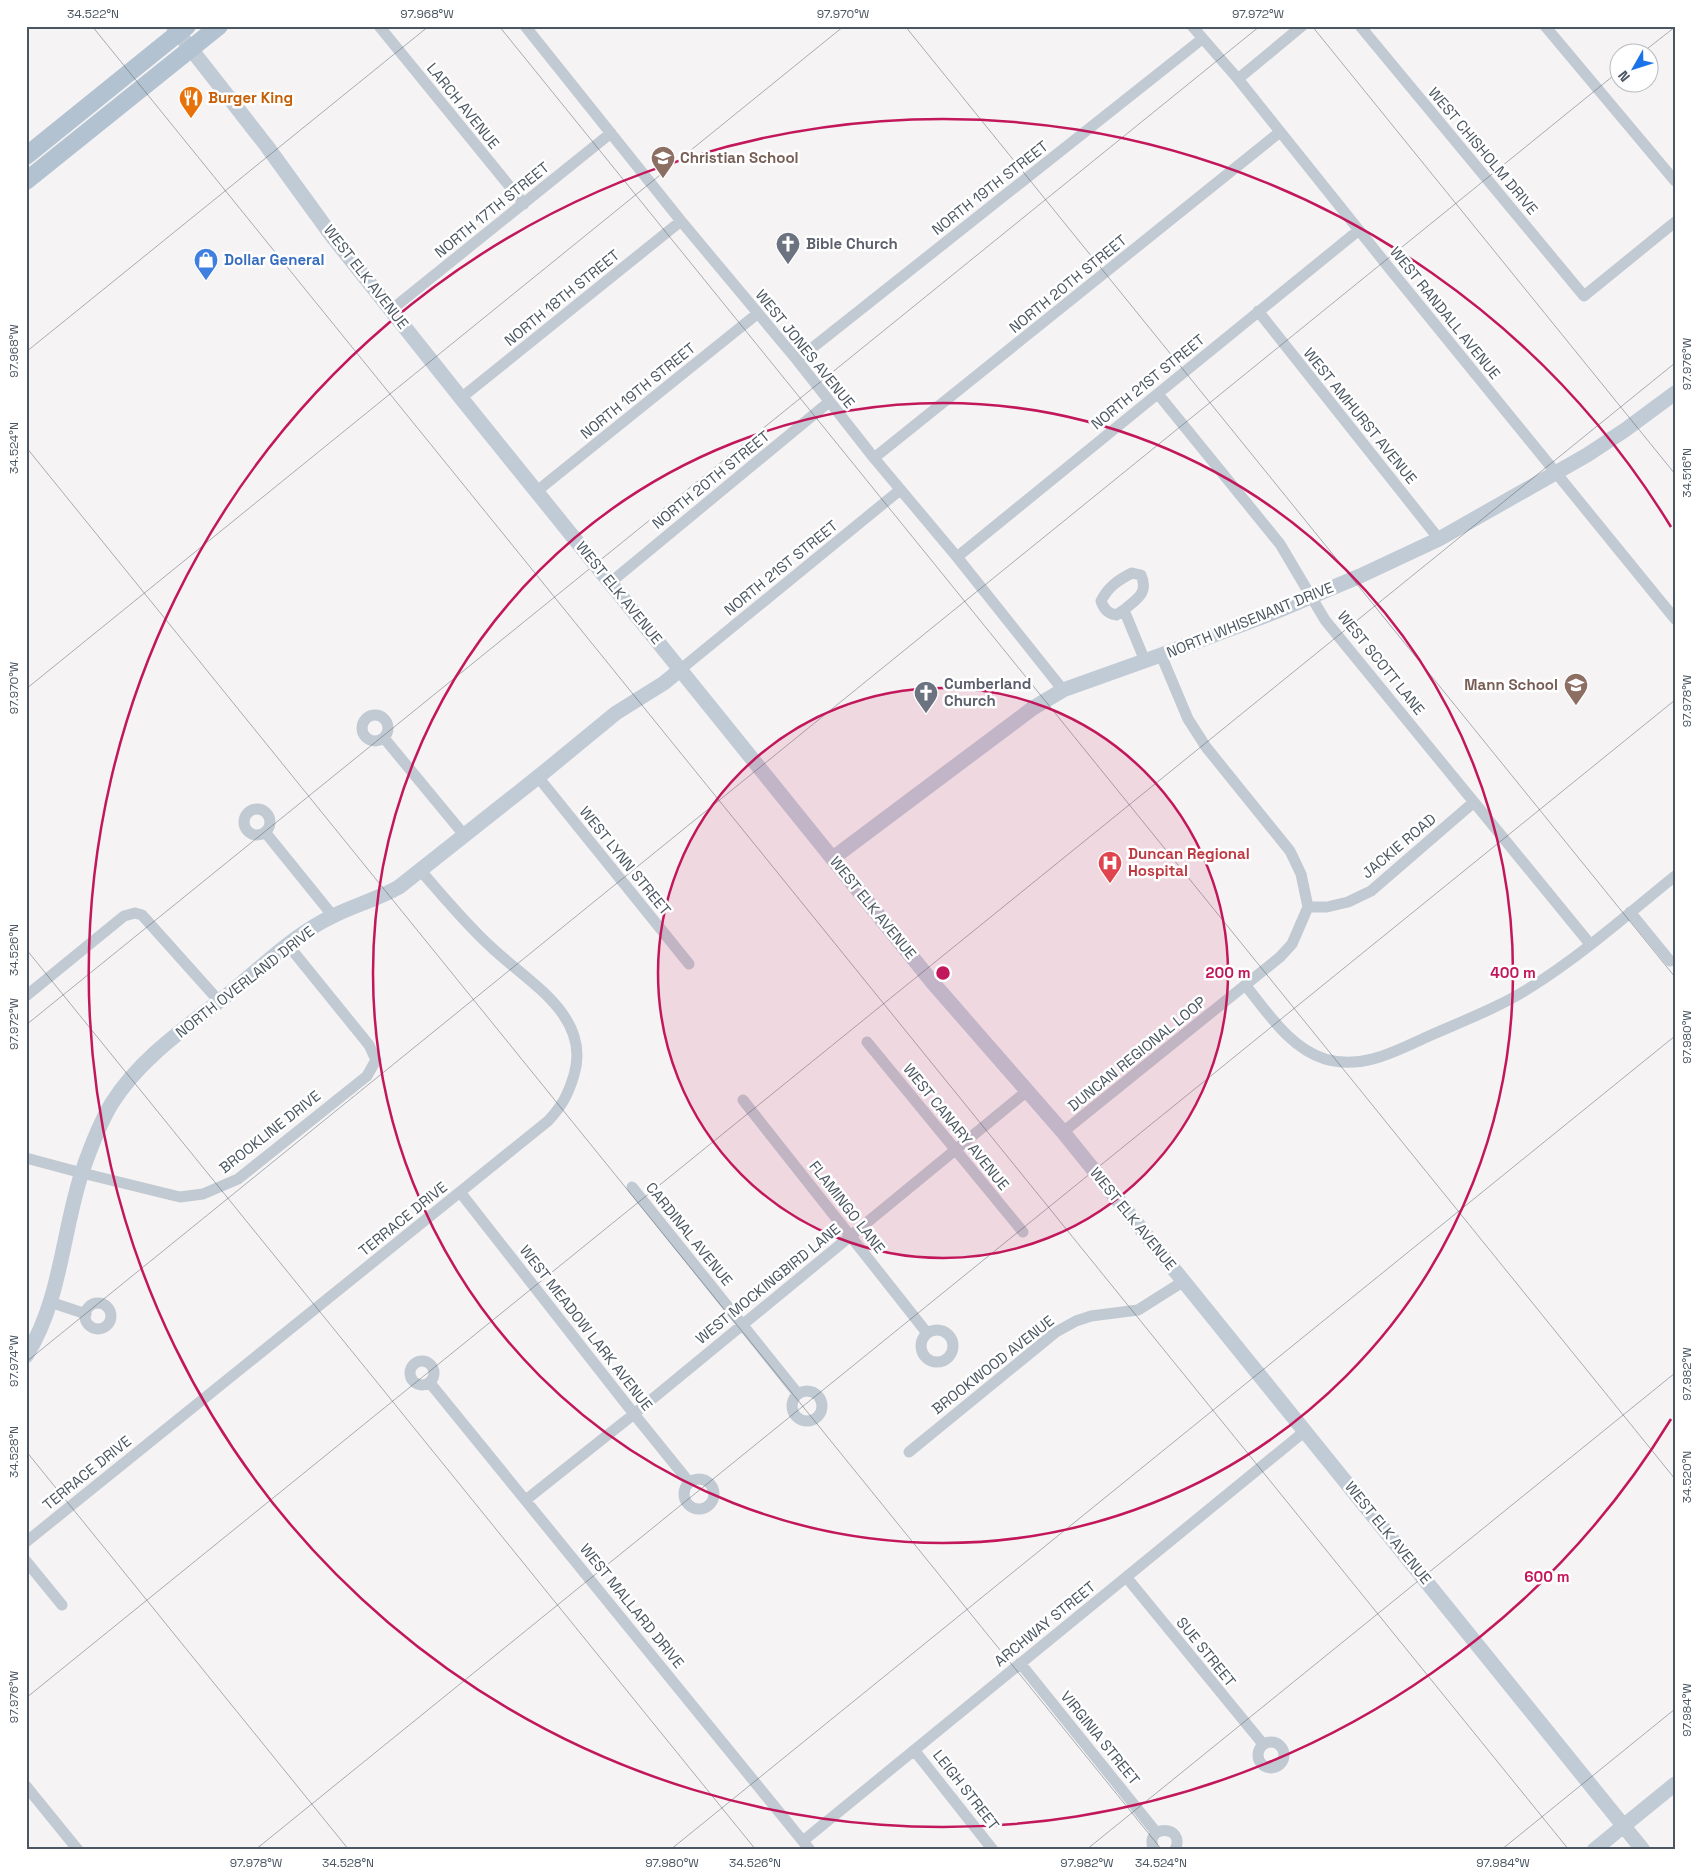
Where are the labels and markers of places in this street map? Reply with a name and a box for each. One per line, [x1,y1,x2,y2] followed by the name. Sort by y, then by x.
[178,85,204,119] restaurant icon: Burger King
[208,88,293,107] place label: Burger King
[650,145,676,179] school or university icon: Christian School
[680,148,799,167] place label: Christian School
[775,231,801,265] church icon: Bible Church
[806,234,898,253] place label: Bible Church
[193,247,219,281] shop icon: Dollar General
[224,250,324,269] place label: Dollar General
[1563,672,1589,706] school or university icon: Mann School
[944,674,1031,710] place label: Cumberland Church
[1464,675,1558,694] place label: Mann School
[913,680,939,714] church icon: Cumberland Church
[1128,844,1250,880] place label: Duncan Regional Hospital
[1097,850,1123,884] hospital icon: Duncan Regional Hospital
[934,964,952,982] centre of rings

